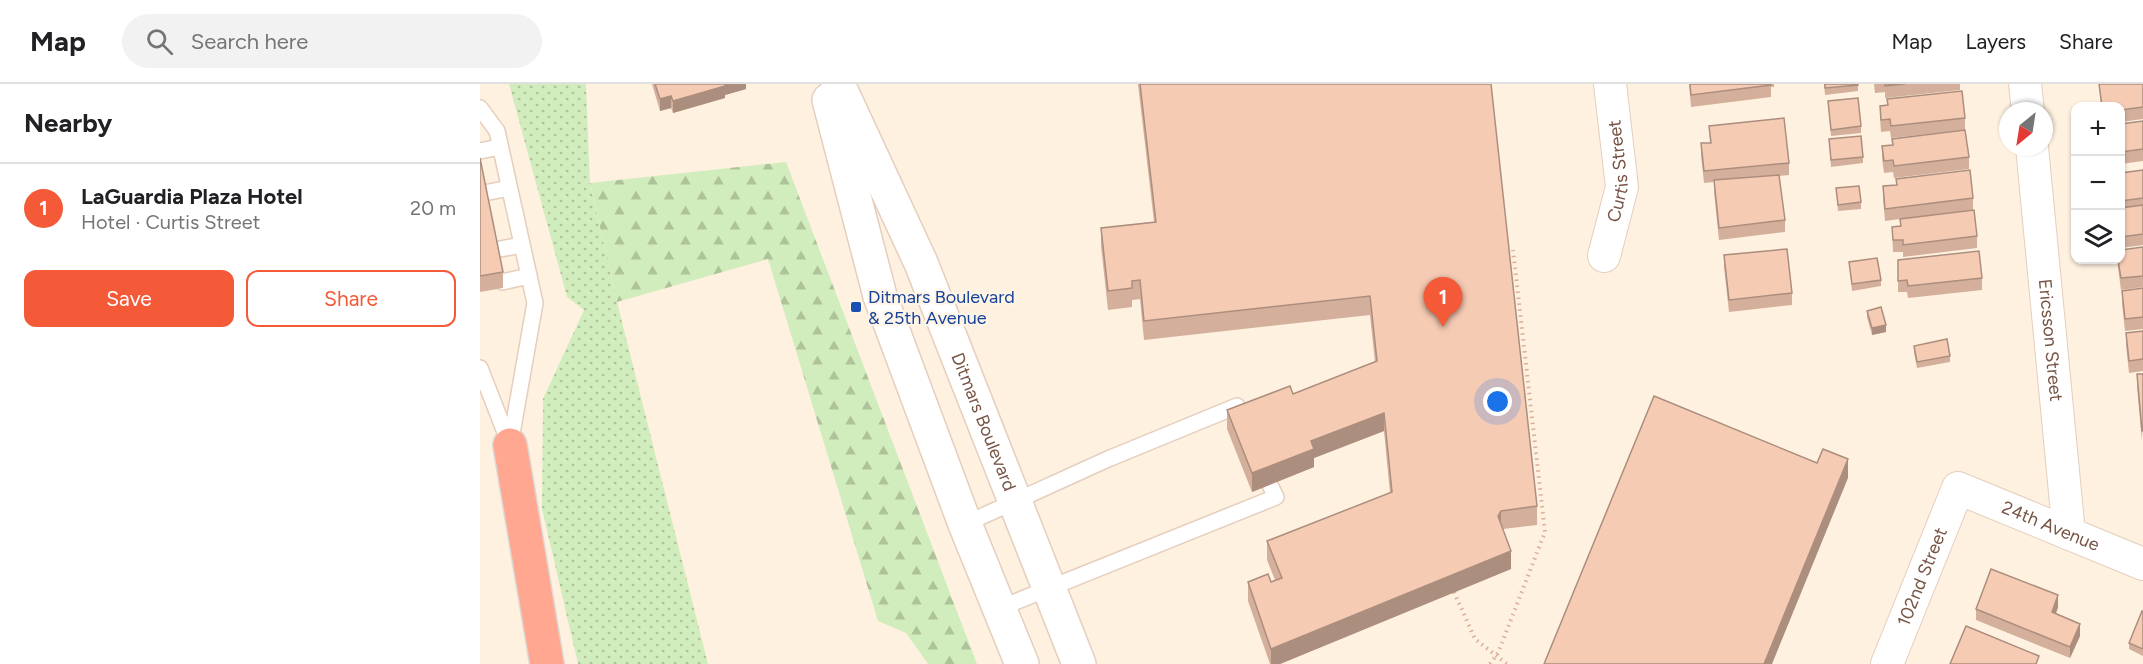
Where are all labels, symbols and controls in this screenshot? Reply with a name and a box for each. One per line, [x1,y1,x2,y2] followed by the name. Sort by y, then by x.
[122,14,542,68] search box
[30,24,86,58] text: Map
[143,25,176,58] icon: search
[191,28,308,55] text: Search here
[1892,29,1932,54] text: Map
[1965,29,2026,54] text: Layers
[2059,29,2113,54] text: Share
[1999,102,2053,156] north arrow
[2071,102,2125,264] map controls
[2071,102,2125,156] button: +
[24,107,112,139] text: Nearby
[1602,119,1633,225] street label: Curtis Street
[2071,156,2125,210] button: −
[81,183,303,210] text: LaGuardia Plaza Hotel
[39,196,48,220] text: 1
[410,196,456,220] text: 20 m
[81,210,260,234] text: Hotel · Curtis Street
[2071,210,2125,264] button: layers
[24,270,234,327] button: Save
[246,270,456,327] button: Share
[1424,278,1462,327] pin: 1
[2034,278,2067,403] street label: Ericsson Street
[868,286,1015,329] place label: Ditmars Boulevard & 25th Avenue
[849,300,863,314] marker: Ditmars Boulevard & 25th Avenue
[946,349,1021,494] street label: Ditmars Boulevard
[1483,387,1512,416] your location
[1999,496,2103,556] street label: 24th Avenue
[1892,524,1952,629] street label: 102nd Street

